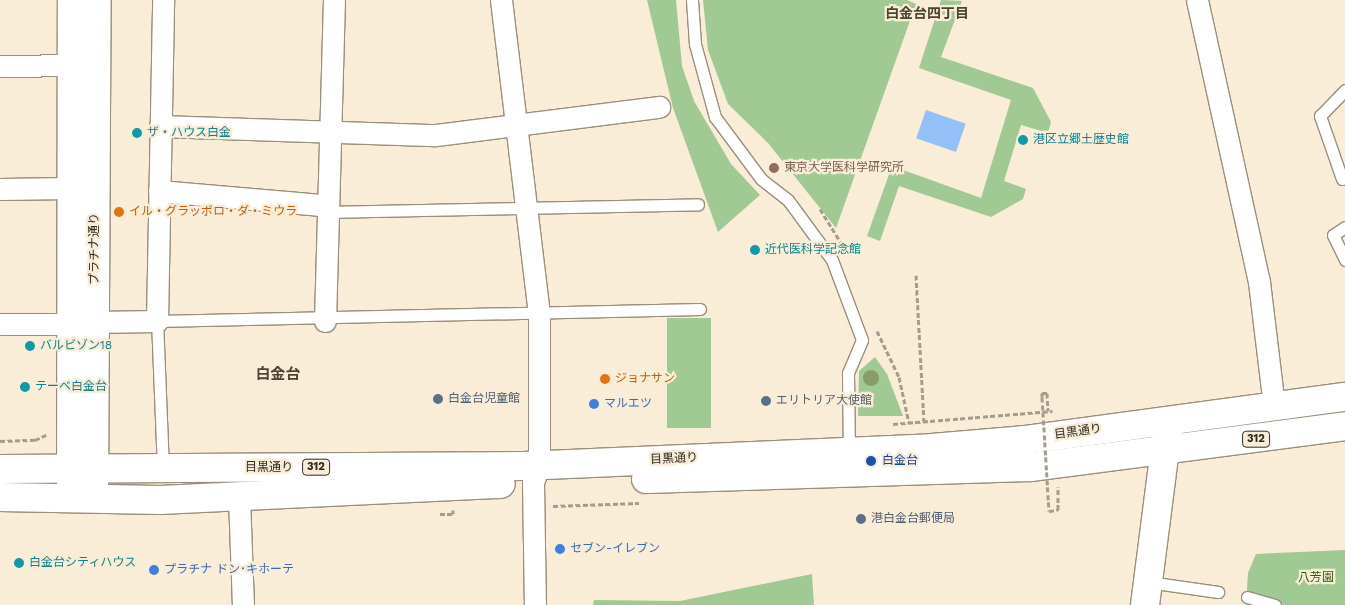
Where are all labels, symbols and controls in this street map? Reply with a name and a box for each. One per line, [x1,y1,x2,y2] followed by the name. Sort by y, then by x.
[885,5,969,21] district label: 白金台四丁目
[147,126,231,140] place label: ザ・ハウス白金
[131,127,143,139] marker: ザ・ハウス白金
[1033,133,1129,147] place label: 港区立郷土歴史館
[1017,134,1029,146] marker: 港区立郷土歴史館
[784,161,904,175] place label: 東京大学医科学研究所
[768,162,780,174] marker: 東京大学医科学研究所
[129,205,297,219] place label: イル・グラッポロ・ダ・ミウラ
[113,206,125,218] marker: イル・グラッポロ・ダ・ミウラ
[88,213,102,285] street label: プラチナ通り
[765,243,861,257] place label: 近代医科学記念館
[749,244,761,256] marker: 近代医科学記念館
[40,339,112,353] place label: バルビゾン18
[24,340,36,352] marker: バルビゾン18
[256,366,300,384] district label: 白金台
[615,372,675,386] place label: ジョナサン
[599,373,611,385] marker: ジョナサン
[35,380,107,394] place label: テーベ白金台
[19,381,31,393] marker: テーベ白金台
[448,392,520,406] place label: 白金台児童館
[432,393,444,405] marker: 白金台児童館
[776,394,872,408] place label: エリトリア大使館
[760,395,772,407] marker: エリトリア大使館
[604,397,652,411] place label: マルエツ
[588,398,600,410] marker: マルエツ
[1053,422,1103,442] street label: 目黒通り
[1241,430,1271,448] road number: 312
[650,451,698,467] street label: 目黒通り
[864,454,878,468] marker: 白金台
[882,454,918,468] place label: 白金台
[301,458,331,476] road number: 312
[245,461,293,475] street label: 目黒通り
[871,512,955,526] place label: 港白金台郵便局
[855,513,867,525] marker: 港白金台郵便局
[570,542,660,556] place label: セブン-イレブン
[554,543,566,555] marker: セブン-イレブン
[29,556,137,570] place label: 白金台シティハウス
[13,557,25,569] marker: 白金台シティハウス
[164,563,294,577] place label: プラチナ ドン･キホーテ
[148,564,160,576] marker: プラチナ ドン･キホーテ
[1298,571,1334,585] park label: 八芳園

